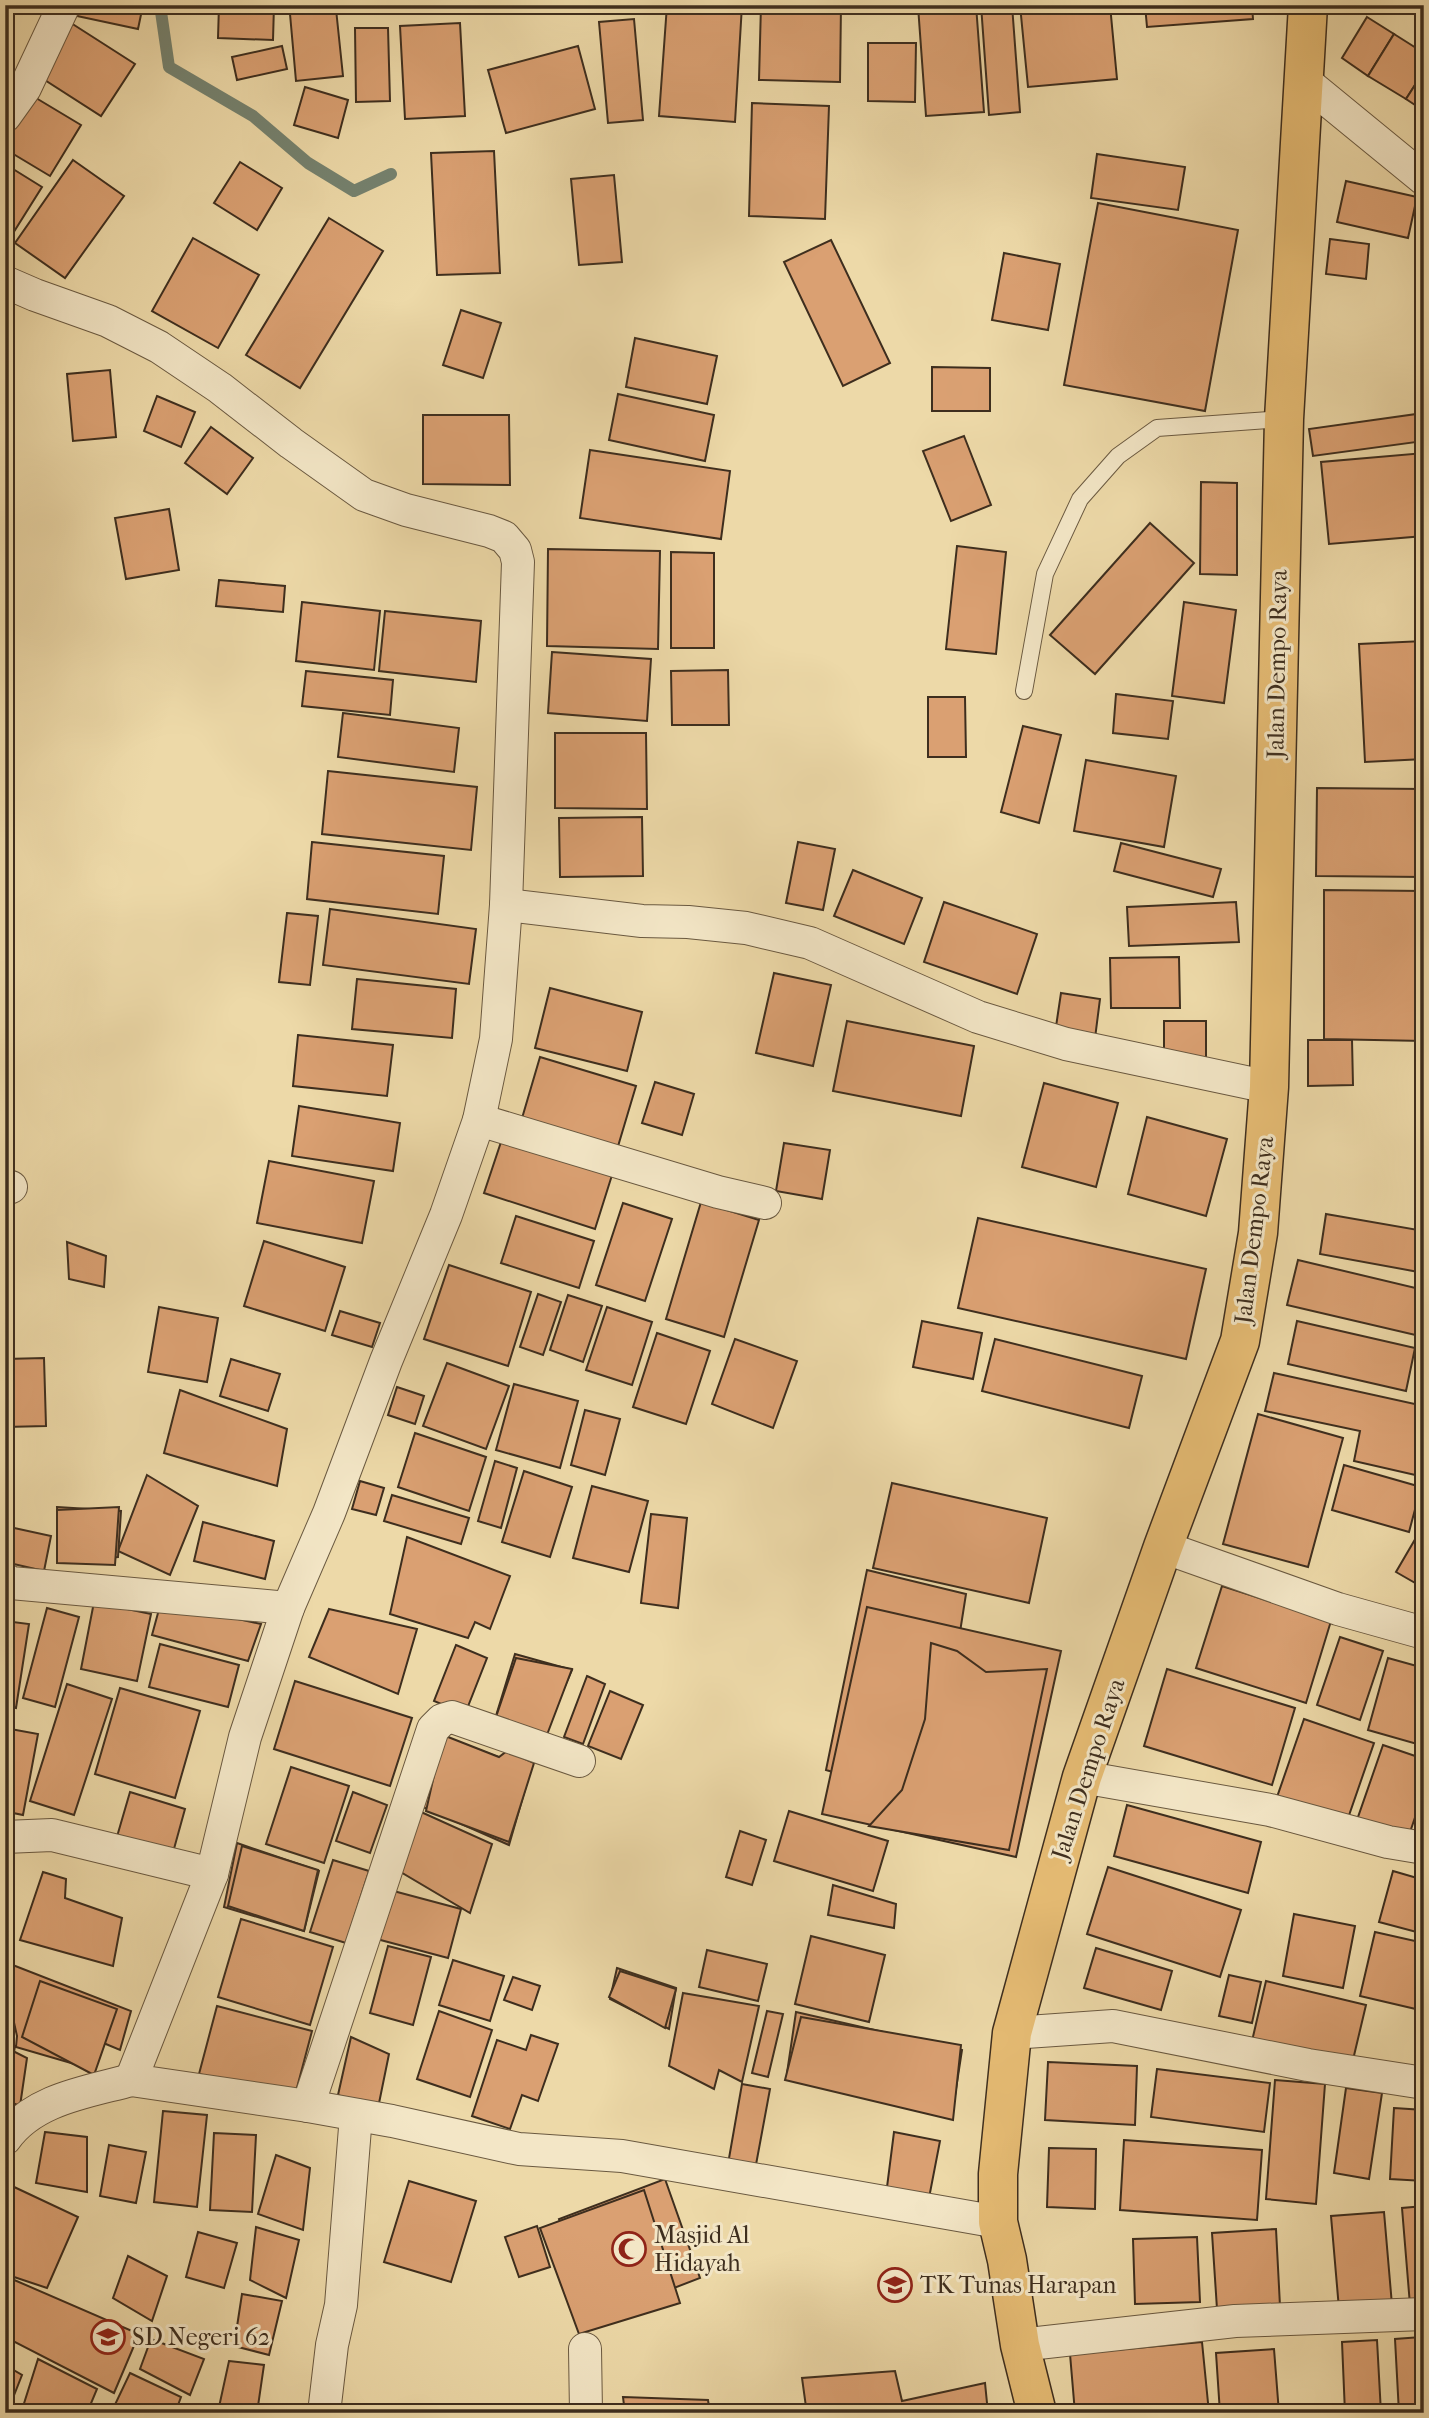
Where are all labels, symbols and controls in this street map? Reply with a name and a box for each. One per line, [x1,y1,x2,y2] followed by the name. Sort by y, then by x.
[1261,568,1293,761] street label: Jalan Dempo Raya
[1228,1134,1280,1327] street label: Jalan Dempo Raya
[1045,1674,1131,1865] street label: Jalan Dempo Raya
[654,2221,750,2277] place label: Masjid Al Hidayah
[610,2230,648,2268] mosque icon: Masjid Al Hidayah
[876,2266,914,2304] school or university icon: TK Tunas Harapan
[920,2271,1117,2299] place label: TK Tunas Harapan
[89,2318,127,2356] school or university icon: SD Negeri 62
[132,2323,270,2351] place label: SD Negeri 62

